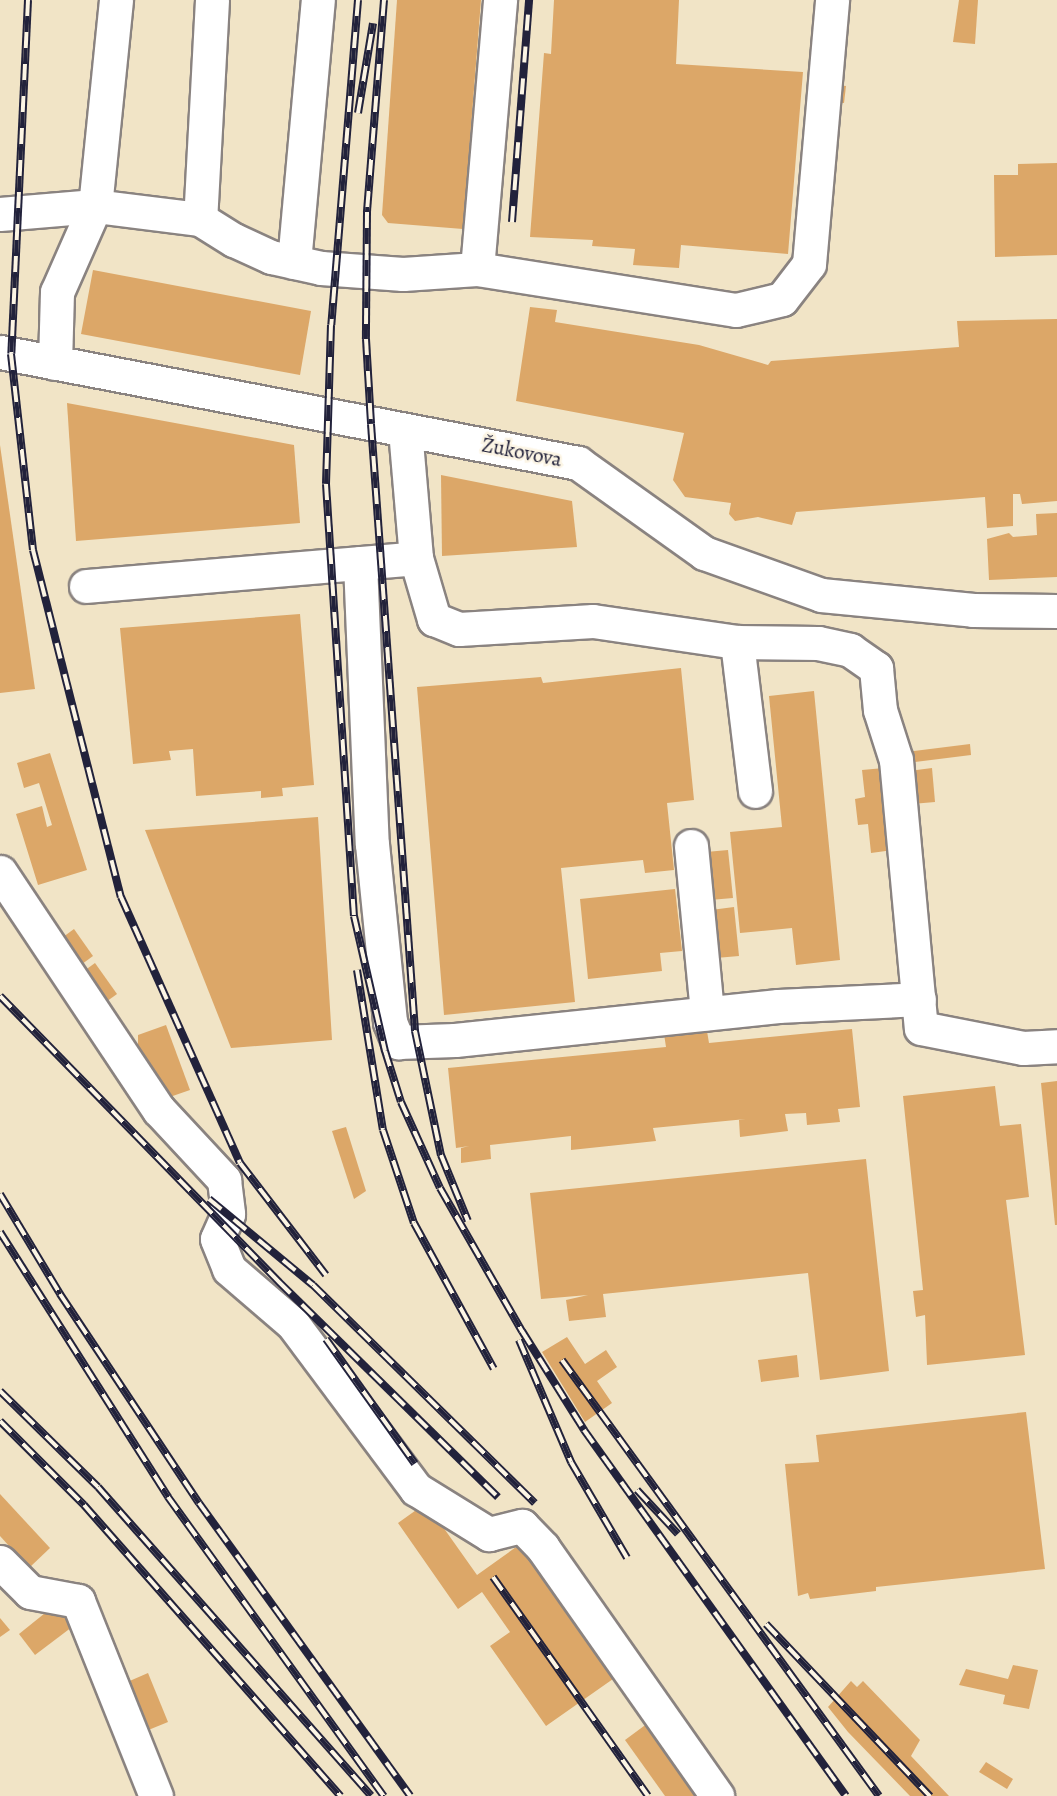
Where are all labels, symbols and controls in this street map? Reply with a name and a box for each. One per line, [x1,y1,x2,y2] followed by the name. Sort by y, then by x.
[480,432,564,472] street label: Žukovova

